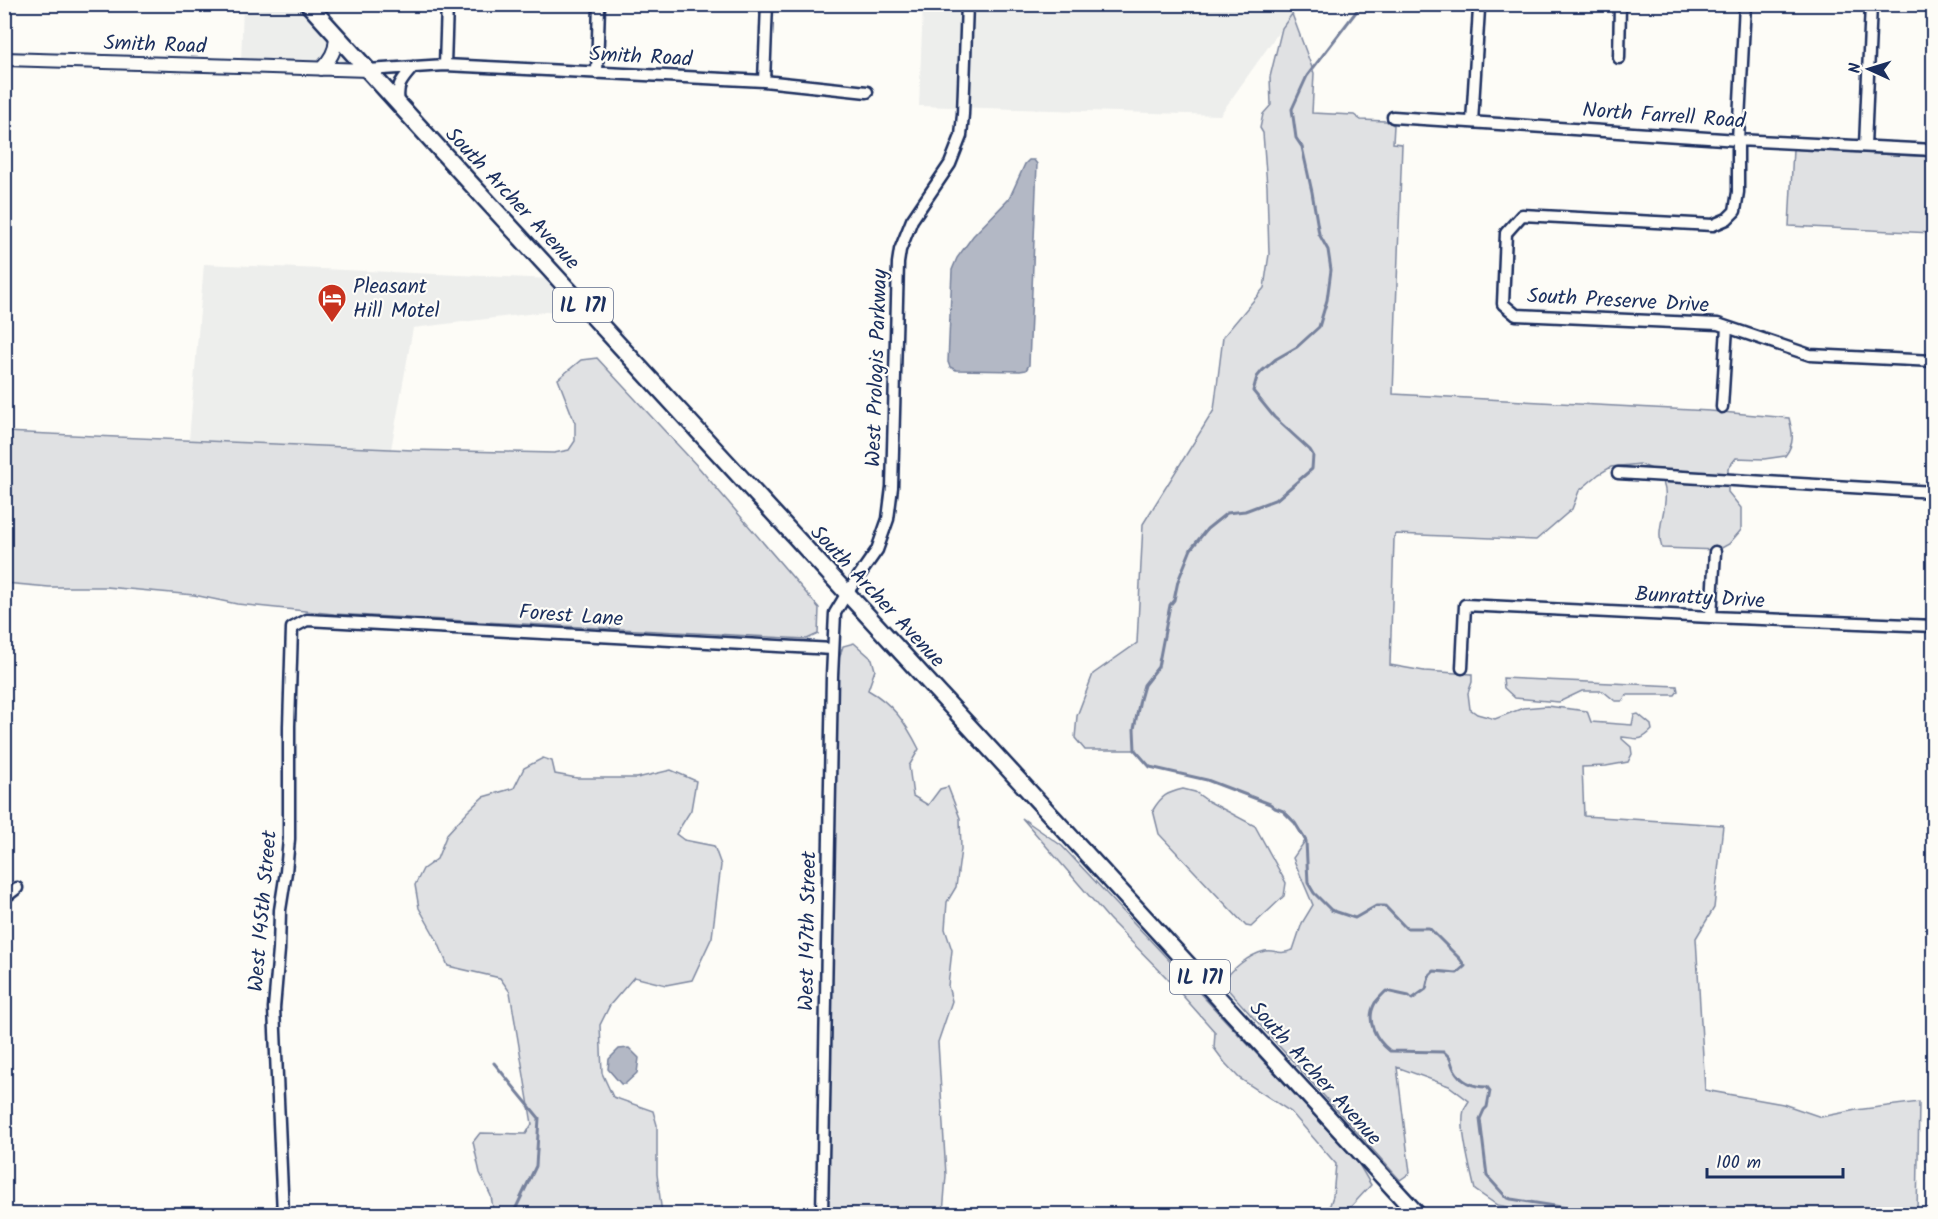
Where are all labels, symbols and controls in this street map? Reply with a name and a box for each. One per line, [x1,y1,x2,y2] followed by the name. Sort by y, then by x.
[103,27,207,64] street label: Smith Road
[589,38,694,77] street label: Smith Road
[1839,39,1899,99] north arrow
[1843,62,1868,74] text: N
[1581,94,1747,139] street label: North Farrell Road
[437,120,588,279] street label: South Archer Avenue
[858,268,897,468] street label: West Prologis Parkway
[353,271,440,328] place label: Pleasant Hill Motel
[1526,280,1710,323] street label: South Preserve Drive
[316,282,348,324] hotel icon: Pleasant Hill Motel
[553,288,613,322] road number: IL 171
[802,518,953,677] street label: South Archer Avenue
[1634,579,1766,618] street label: Bunratty Drive
[518,596,625,637] street label: Forest Lane
[240,828,287,993] street label: West 145th Street
[791,850,826,1011] street label: West 147th Street
[1170,960,1230,994] road number: IL 171
[1241,994,1390,1154] street label: South Archer Avenue
[1707,1141,1844,1179] scale bar
[1716,1149,1761,1178] text: 100 m

